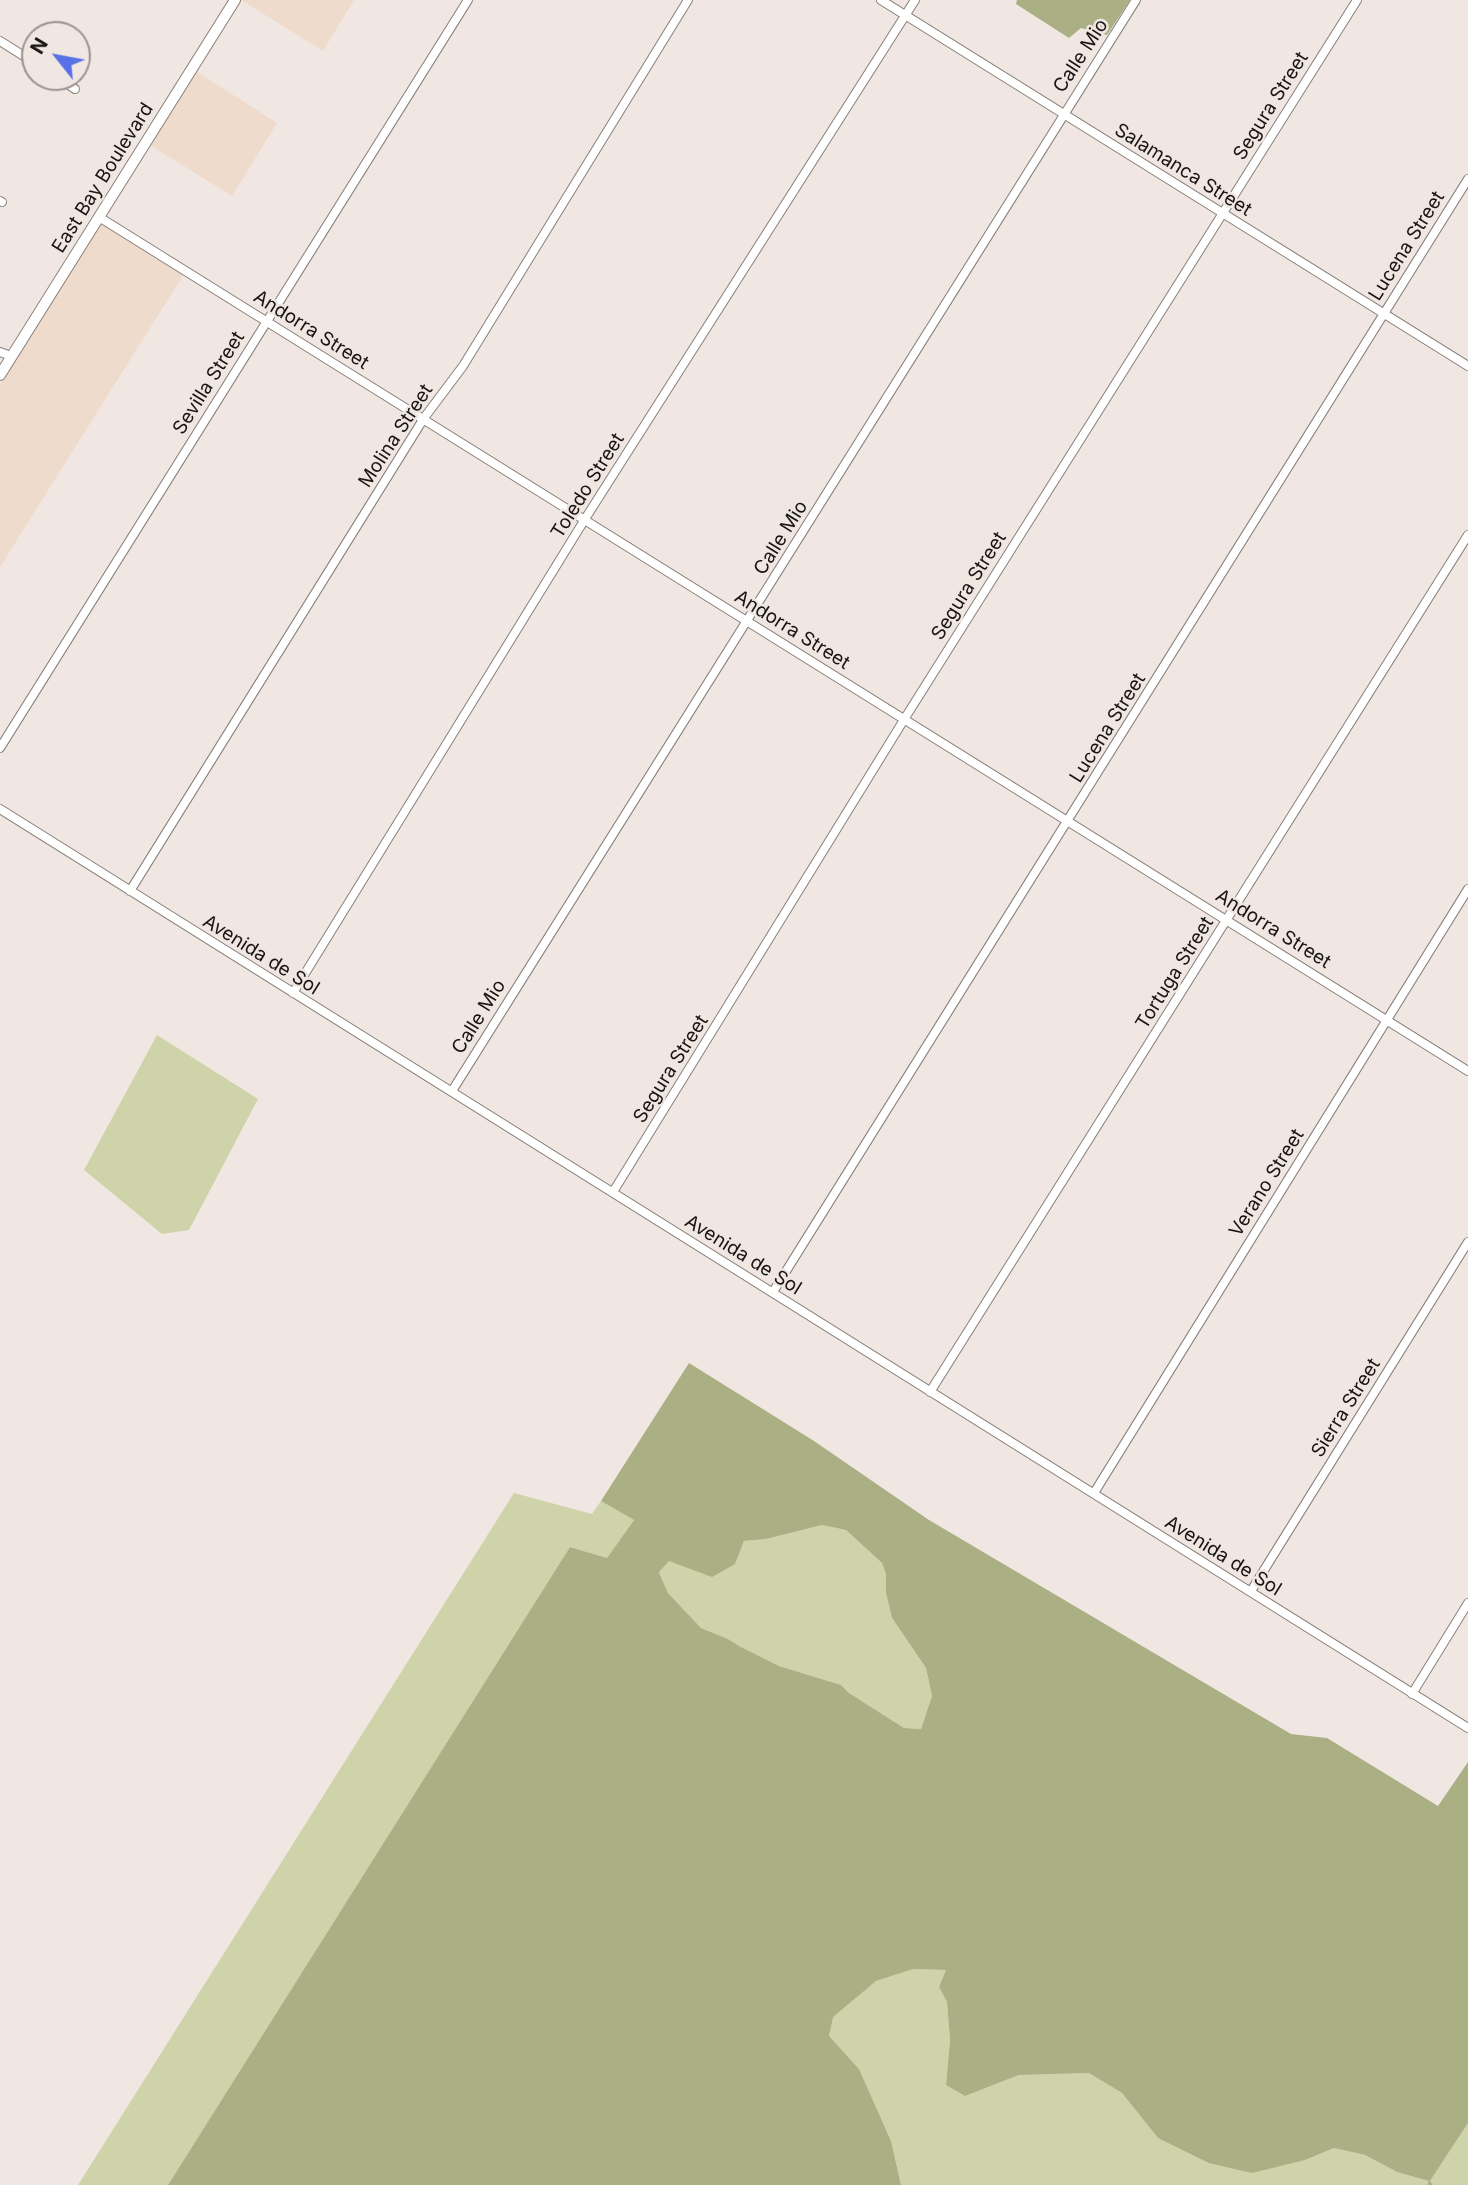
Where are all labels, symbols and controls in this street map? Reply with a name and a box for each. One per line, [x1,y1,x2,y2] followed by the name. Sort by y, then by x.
[1049,15,1113,97] street label: Calle Mio
[21,21,91,91] north arrow
[26,34,53,58] text: N
[1229,48,1313,164] street label: Segura Street
[48,99,158,257] street label: East Bay Boulevard
[1110,119,1256,221] street label: Salamanca Street
[1364,187,1450,305] street label: Lucena Street
[249,285,373,375] street label: Andorra Street
[168,327,250,439] street label: Sevilla Street
[354,380,438,492] street label: Molina Street
[547,429,629,543] street label: Toledo Street
[749,497,813,579] street label: Calle Mio
[927,528,1011,644] street label: Segura Street
[730,585,854,675] street label: Andorra Street
[1065,669,1151,787] street label: Lucena Street
[1211,884,1335,974] street label: Andorra Street
[199,910,323,1000] street label: Avenida de Sol
[1131,913,1219,1033] street label: Tortuga Street
[447,976,511,1058] street label: Calle Mio
[629,1011,713,1127] street label: Segura Street
[1225,1125,1309,1241] street label: Verano Street
[681,1210,805,1300] street label: Avenida de Sol
[1307,1354,1385,1462] street label: Sierra Street
[1161,1511,1285,1601] street label: Avenida de Sol

